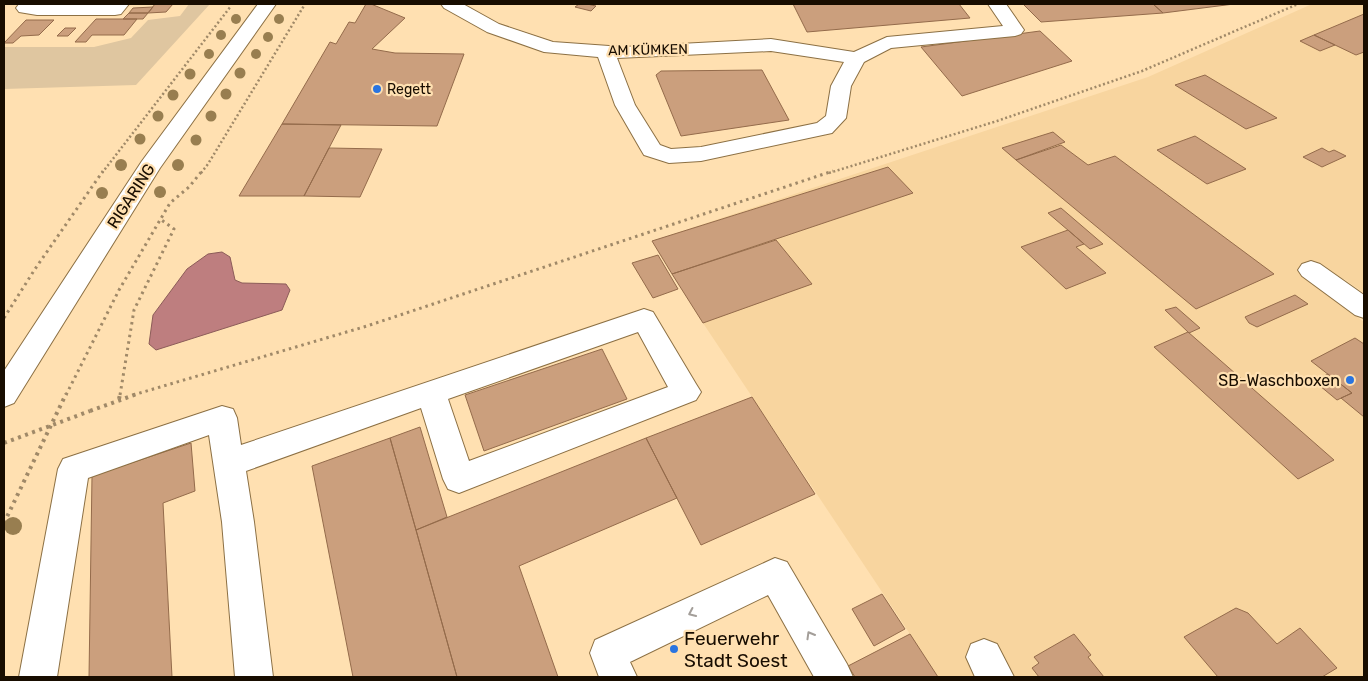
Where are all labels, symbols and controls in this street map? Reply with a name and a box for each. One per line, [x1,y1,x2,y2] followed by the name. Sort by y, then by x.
[608,41,688,59] street label: AM KÜMKEN
[387,81,432,98] place label: Regett
[371,83,383,95] marker: Regett
[103,160,159,232] street label: RIGARING
[1218,371,1340,390] place label: SB-Waschboxen
[1344,374,1356,386] marker: SB-Waschboxen
[688,607,697,618] one-way arrow
[684,627,788,672] place label: Feuerwehr Stadt Soest
[806,631,816,640] one-way arrow
[668,643,680,655] marker: Feuerwehr Stadt Soest

